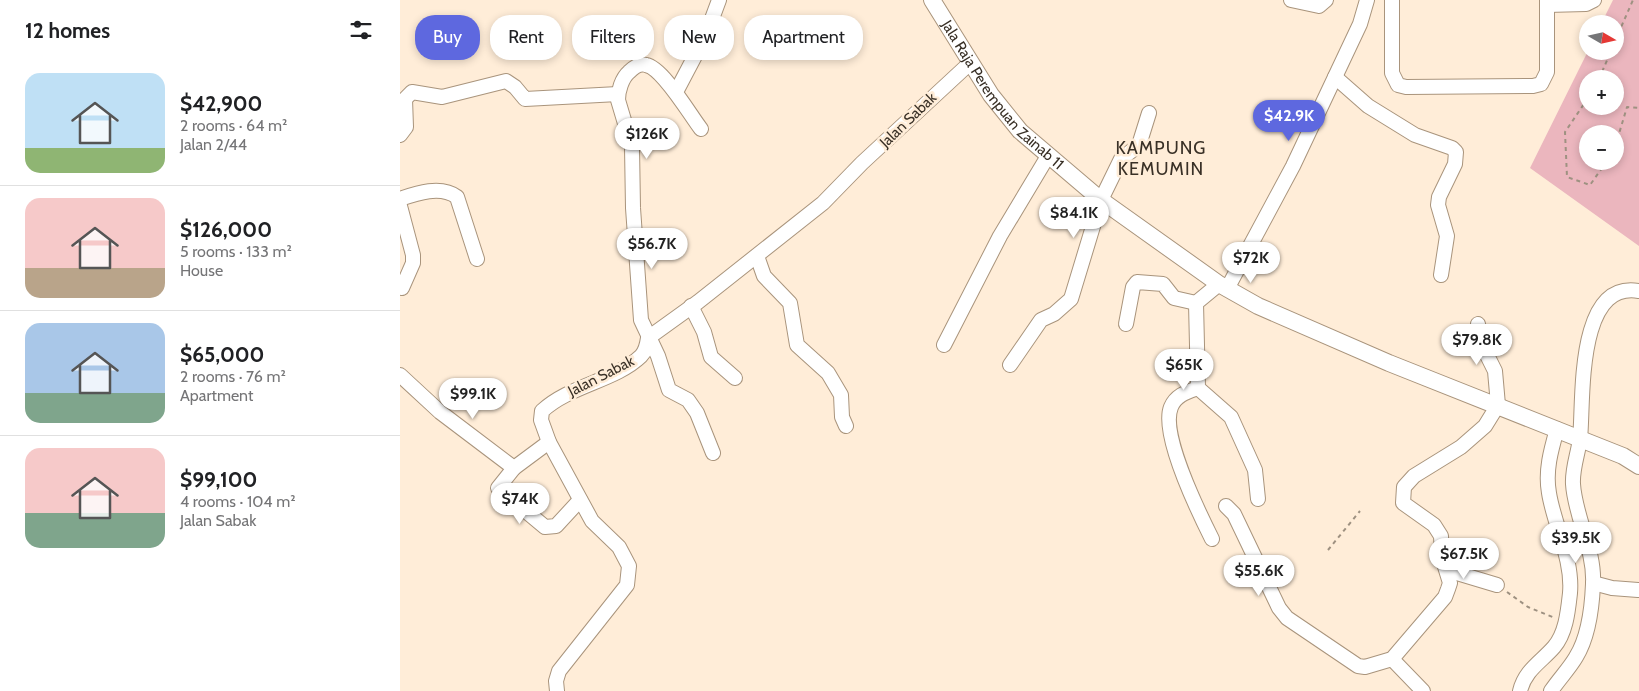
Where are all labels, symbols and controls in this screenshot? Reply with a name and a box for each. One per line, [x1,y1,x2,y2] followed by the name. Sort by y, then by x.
[415,15,480,60] chip: Buy
[490,15,562,60] chip: Rent
[572,15,654,60] chip: Filters
[664,15,734,60] chip: New
[744,15,863,60] chip: Apartment
[1579,15,1624,60] north arrow
[1579,15,1624,170] map controls
[347,16,375,44] icon: filters
[937,16,1067,173] street label: Jala Raja Perempuan Zainab 11
[25,18,110,43] text: 12 homes
[1579,70,1624,115] button: +
[875,88,940,152] street label: Jalan Sabak
[180,91,262,116] text: $42,900
[65,93,125,153] icon: home
[1248,100,1330,142] pin: $42.9K
[1264,106,1314,125] text: $42.9K
[180,116,287,135] text: 2 rooms · 64 m²
[612,118,682,160] pin: $126K
[626,124,668,143] text: $126K
[1579,125,1624,170] button: −
[180,135,247,154] text: Jalan 2/44
[1116,137,1206,180] district label: KAMPUNG KEMUMIN
[1033,196,1115,239] pin: $84.1K
[1050,203,1098,222] text: $84.1K
[180,217,272,242] text: $126,000
[65,218,125,278] icon: home
[611,228,693,270] pin: $56.7K
[628,234,676,253] text: $56.7K
[180,242,292,261] text: 5 rooms · 133 m²
[1221,242,1281,284] pin: $72K
[1233,248,1269,267] text: $72K
[180,261,223,280] text: House
[1436,324,1518,366] pin: $79.8K
[1452,330,1502,349] text: $79.8K
[180,342,264,367] text: $65,000
[65,343,125,403] icon: home
[1154,348,1214,391] pin: $65K
[564,352,637,401] street label: Jalan Sabak
[1166,355,1202,374] text: $65K
[180,367,286,386] text: 2 rooms · 76 m²
[432,378,514,420] pin: $99.1K
[450,384,496,403] text: $99.1K
[180,386,253,405] text: Apartment
[180,467,257,492] text: $99,100
[65,468,125,528] icon: home
[490,482,550,525] pin: $74K
[502,489,538,508] text: $74K
[180,492,296,511] text: 4 rooms · 104 m²
[180,511,256,530] text: Jalan Sabak
[1535,522,1617,564] pin: $39.5K
[1552,528,1600,547] text: $39.5K
[1423,538,1505,580] pin: $67.5K
[1440,544,1488,563] text: $67.5K
[1218,554,1300,597] pin: $55.6K
[1234,561,1284,580] text: $55.6K

